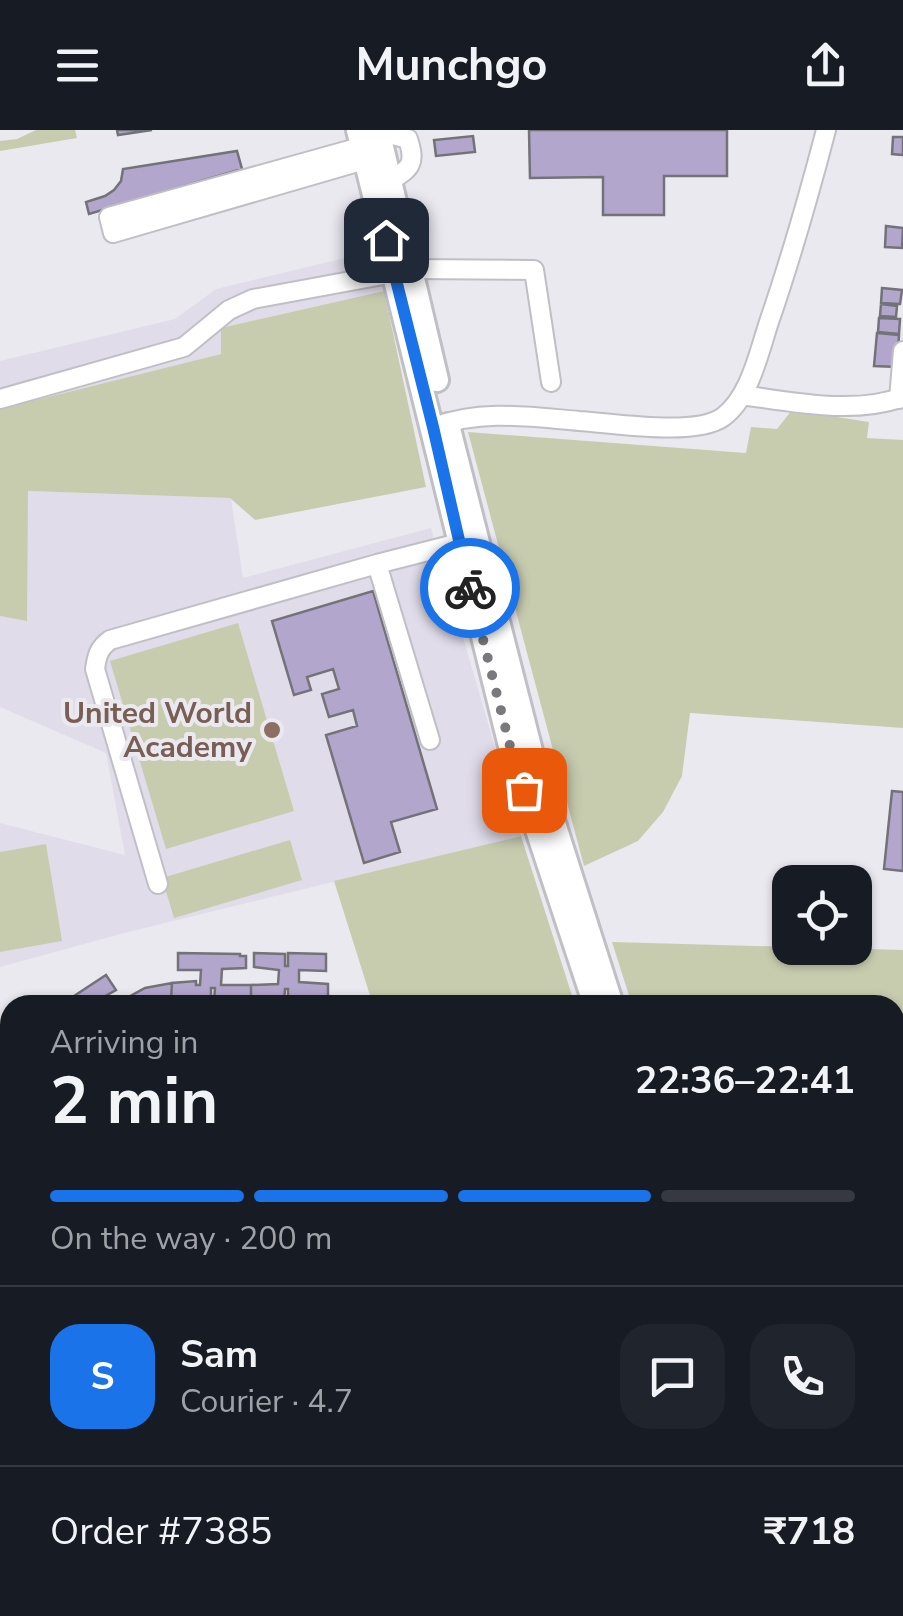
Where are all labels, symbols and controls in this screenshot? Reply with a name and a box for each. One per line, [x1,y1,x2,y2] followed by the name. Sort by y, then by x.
[355,35,548,96] text: Munchgo
[50,38,105,93] icon: menu
[798,38,853,93] icon: share
[344,198,429,283] pin
[359,213,414,268] icon: home
[420,538,520,638] courier
[443,561,498,616] icon: bike
[63,693,252,768] place label: United World Academy
[261,719,283,741] marker: United World Academy
[482,748,567,833] pin
[497,763,552,818] icon: bag
[772,865,872,965] map controls
[772,865,872,965] button: locate
[50,1021,198,1064] text: Arriving in
[635,1055,855,1106] text: 22:36–22:41
[50,1057,218,1146] text: 2 min
[50,1217,332,1260] text: On the way · 200 m
[620,1324,725,1429] button: chat
[750,1324,855,1429] button: phone
[180,1329,258,1380] text: Sam
[91,1351,114,1402] text: S
[180,1380,353,1423] text: Courier · 4.7
[50,1506,272,1557] text: Order #7385
[764,1506,855,1557] text: ₹718

